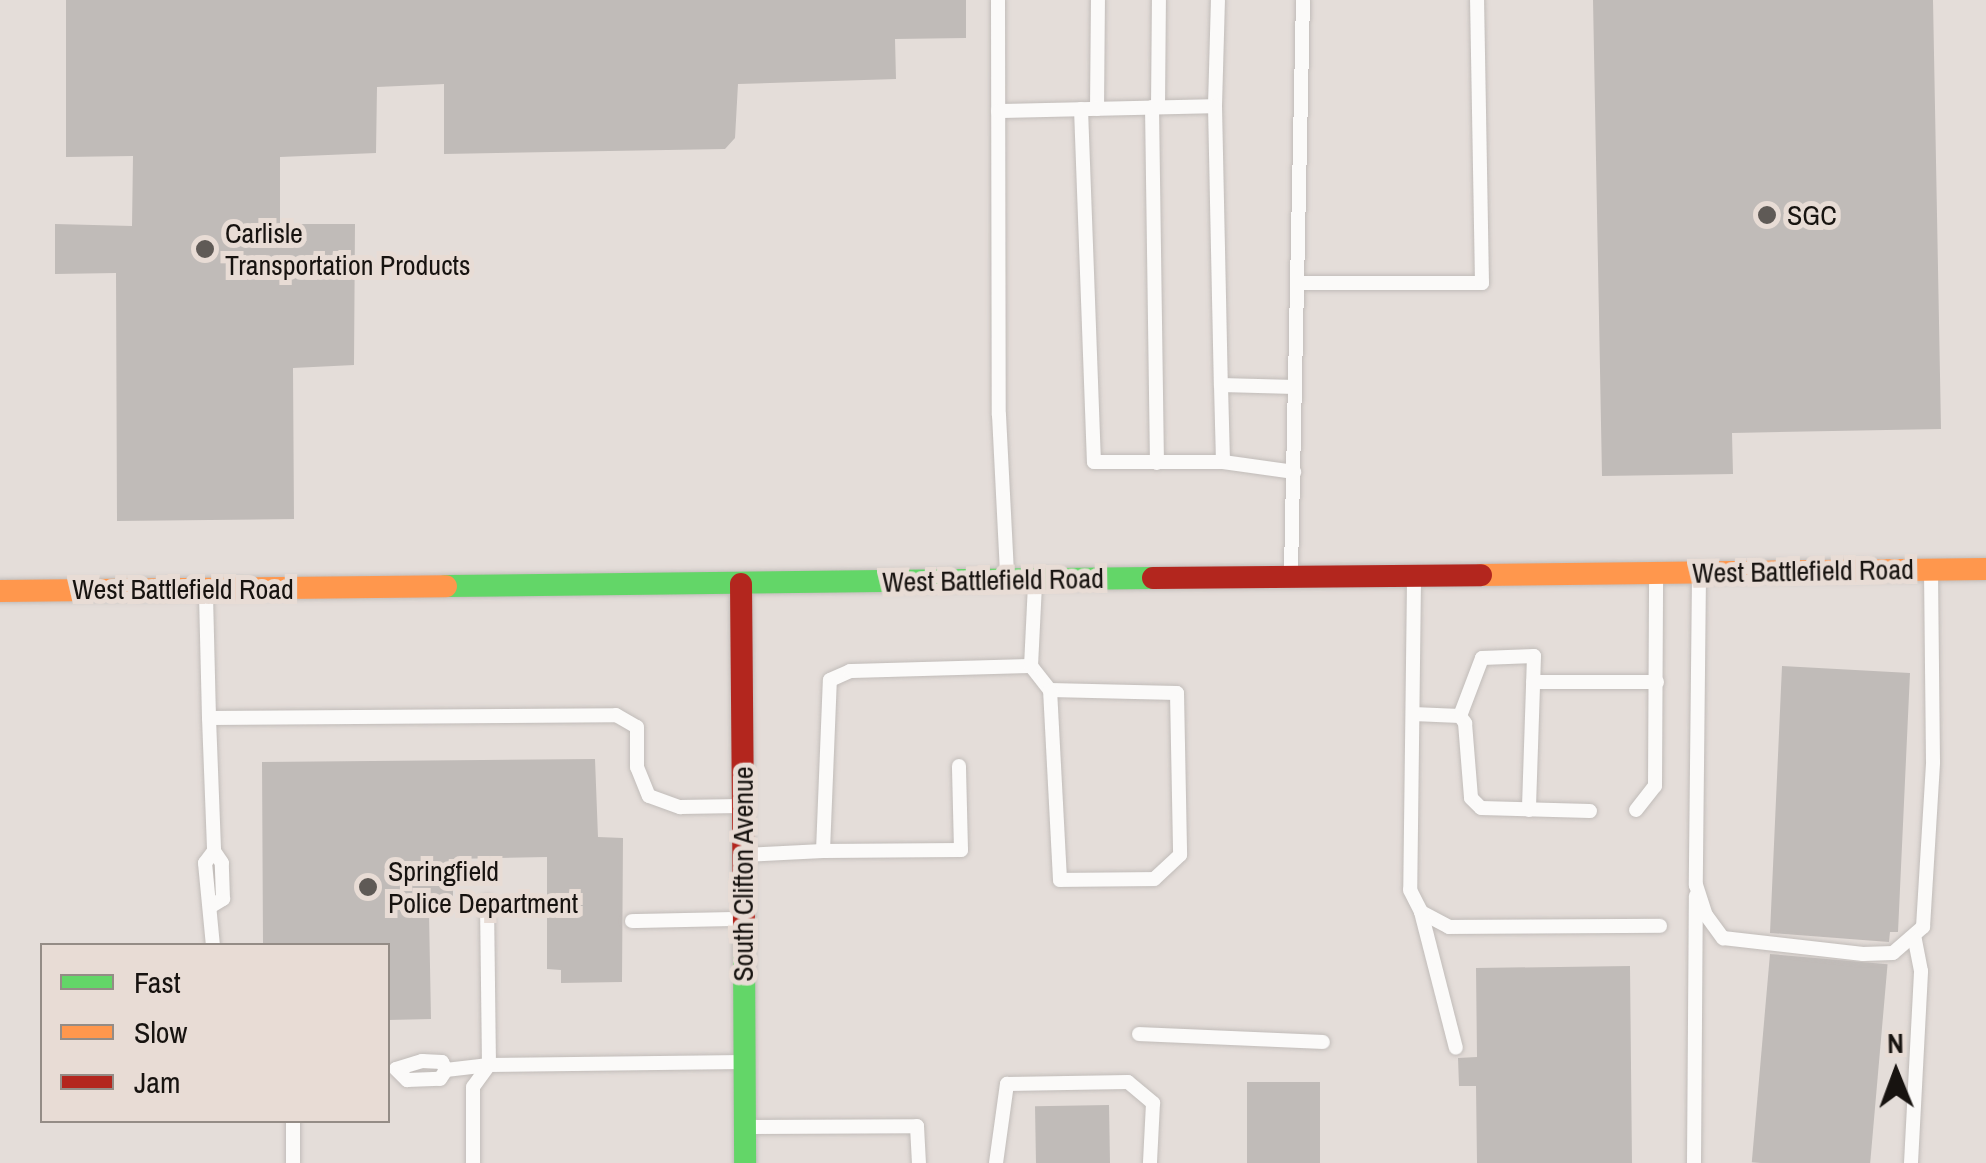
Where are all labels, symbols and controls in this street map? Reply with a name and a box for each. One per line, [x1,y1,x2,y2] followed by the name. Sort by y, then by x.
[1787,198,1837,232] place label: SGC
[1756,204,1778,226] marker: SGC
[225,216,470,282] place label: Carlisle Transportation Products
[194,238,216,260] marker: Carlisle Transportation Products
[1692,552,1914,590] street label: West Battlefield Road
[882,561,1104,599] street label: West Battlefield Road
[72,572,294,606] street label: West Battlefield Road
[726,766,760,982] street label: South Clifton Avenue
[388,854,578,920] place label: Springfield Police Department
[357,876,379,898] marker: Springfield Police Department
[40,943,390,1123] legend
[134,962,181,1002] text: Fast
[134,1012,187,1052] text: Slow
[1846,1023,1946,1123] north arrow
[1887,1024,1904,1062] text: N
[134,1062,180,1102] text: Jam

